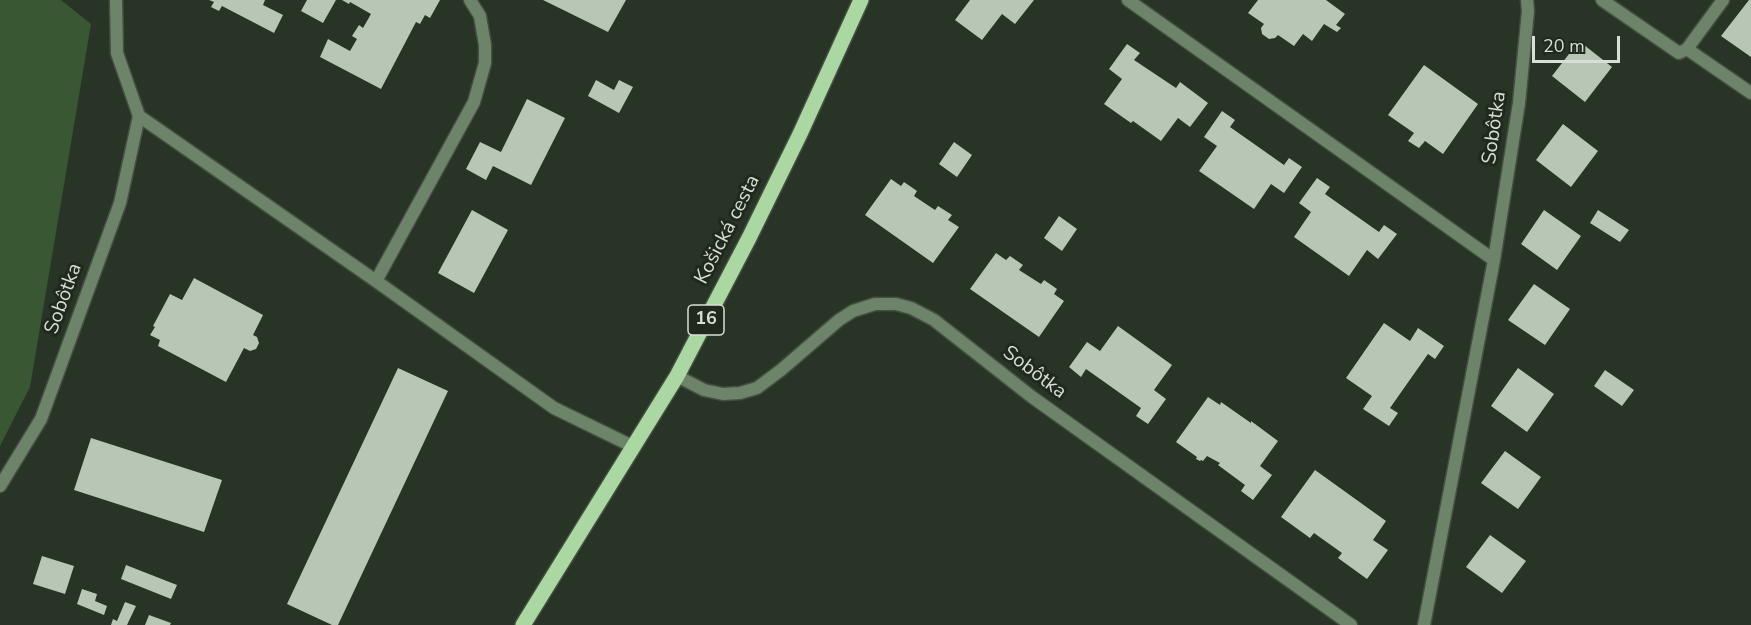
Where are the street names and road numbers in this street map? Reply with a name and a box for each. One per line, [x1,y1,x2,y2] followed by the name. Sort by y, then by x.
[1478,90,1512,166] street label: Sobôtka
[690,171,766,289] street label: Košická cesta
[40,260,88,338] street label: Sobôtka
[688,305,724,335] road number: 16
[997,341,1071,405] street label: Sobôtka

